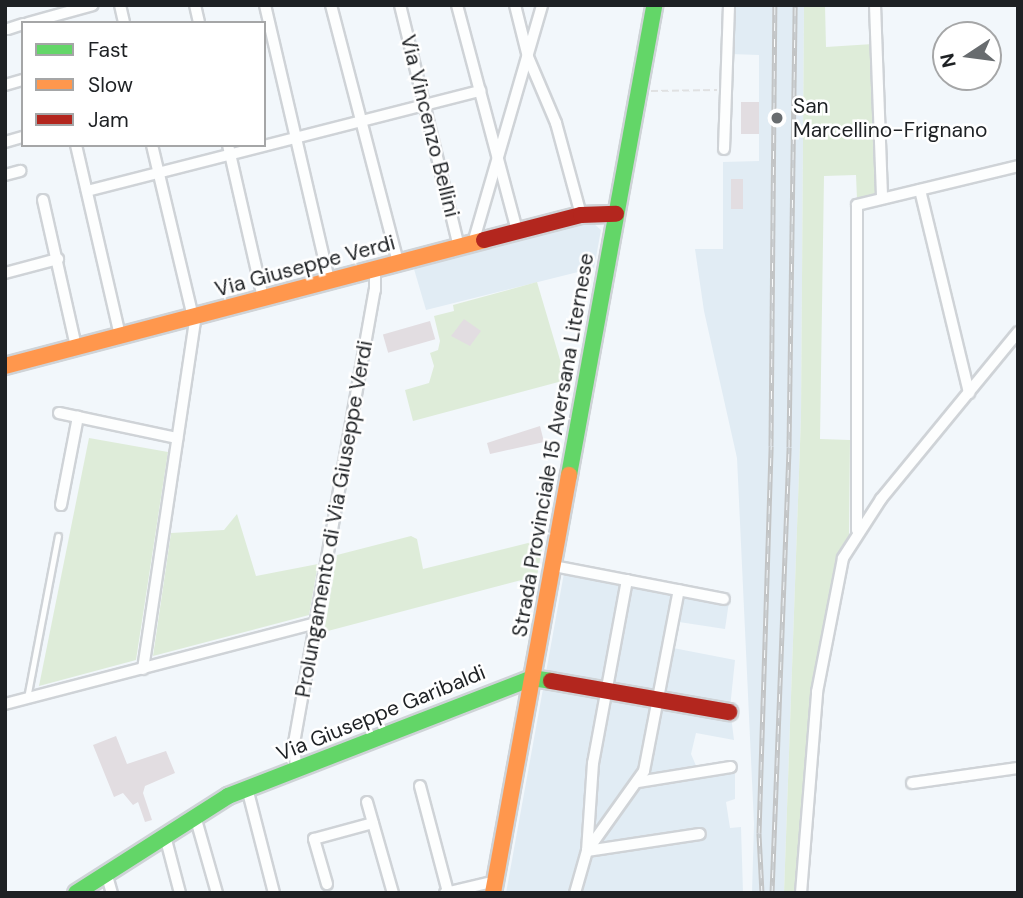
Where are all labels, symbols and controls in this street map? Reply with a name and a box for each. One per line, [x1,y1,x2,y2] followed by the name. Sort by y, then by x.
[21,21,266,147] legend
[932,21,1002,91] north arrow
[395,32,465,220] street label: Via Vincenzo Bellini
[88,36,128,64] text: Fast
[934,51,962,70] text: N
[88,71,133,99] text: Slow
[793,93,987,143] place label: San Marcellino-Frignano
[88,106,129,134] text: Jam
[767,108,787,128] marker: San Marcellino-Frignano
[212,230,398,302] street label: Via Giuseppe Verdi
[507,251,599,639] street label: Strada Provinciale 15 Aversana Liternese
[290,339,378,699] street label: Prolungamento di Via Giuseppe Verdi
[273,660,489,766] street label: Via Giuseppe Garibaldi

